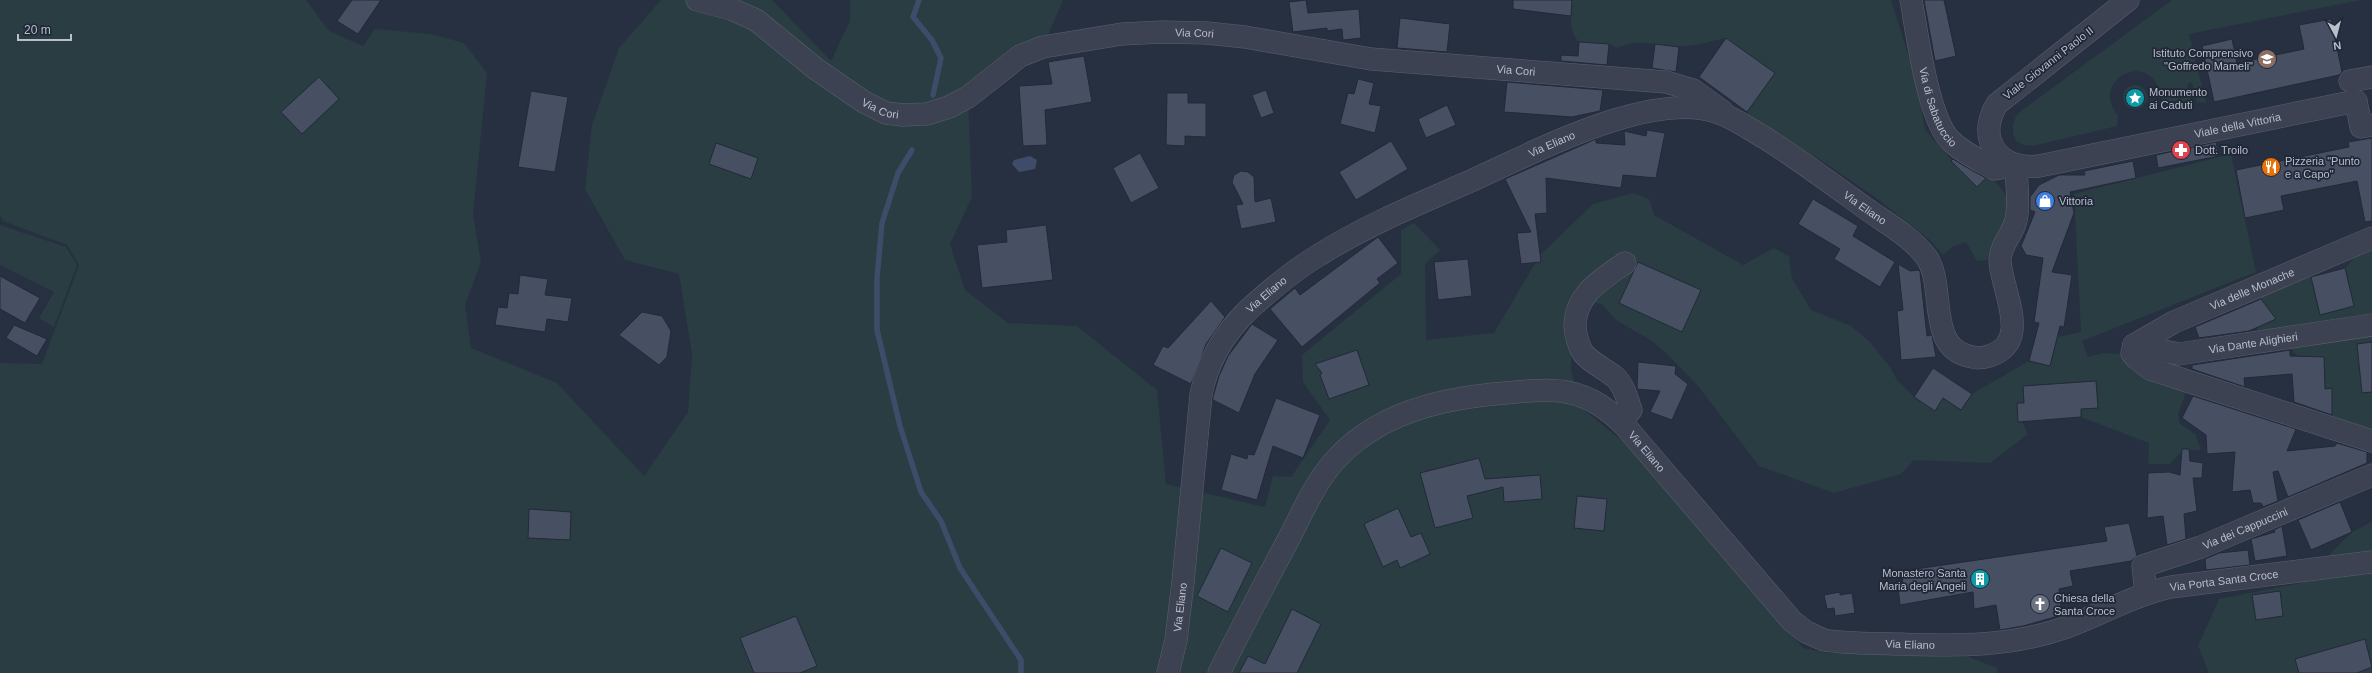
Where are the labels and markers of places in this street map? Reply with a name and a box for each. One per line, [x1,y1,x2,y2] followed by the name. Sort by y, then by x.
[2153,47,2253,72] place label: Istituto Comprensivo "Goffredo Mameli"
[2256,48,2278,70] school or university icon: Istituto Comprensivo "Goffredo Mameli"
[2149,86,2207,111] place label: Monumento ai Caduti
[2124,87,2146,109] place icon: Monumento ai Caduti
[2170,139,2192,161] pharmacy icon: Dott. Troilo
[2195,144,2248,156] place label: Dott. Troilo
[2285,155,2360,180] place label: Pizzeria "Punto e a Capo"
[2260,156,2282,178] restaurant icon: Pizzeria "Punto e a Capo"
[2034,190,2056,212] shop icon: Vittoria
[2059,195,2094,207] place label: Vittoria
[1879,567,1967,592] place label: Monastero Santa Maria degli Angeli
[1969,568,1991,590] building icon: Monastero Santa Maria degli Angeli
[2054,592,2115,617] place label: Chiesa della Santa Croce
[2029,593,2051,615] church icon: Chiesa della Santa Croce

